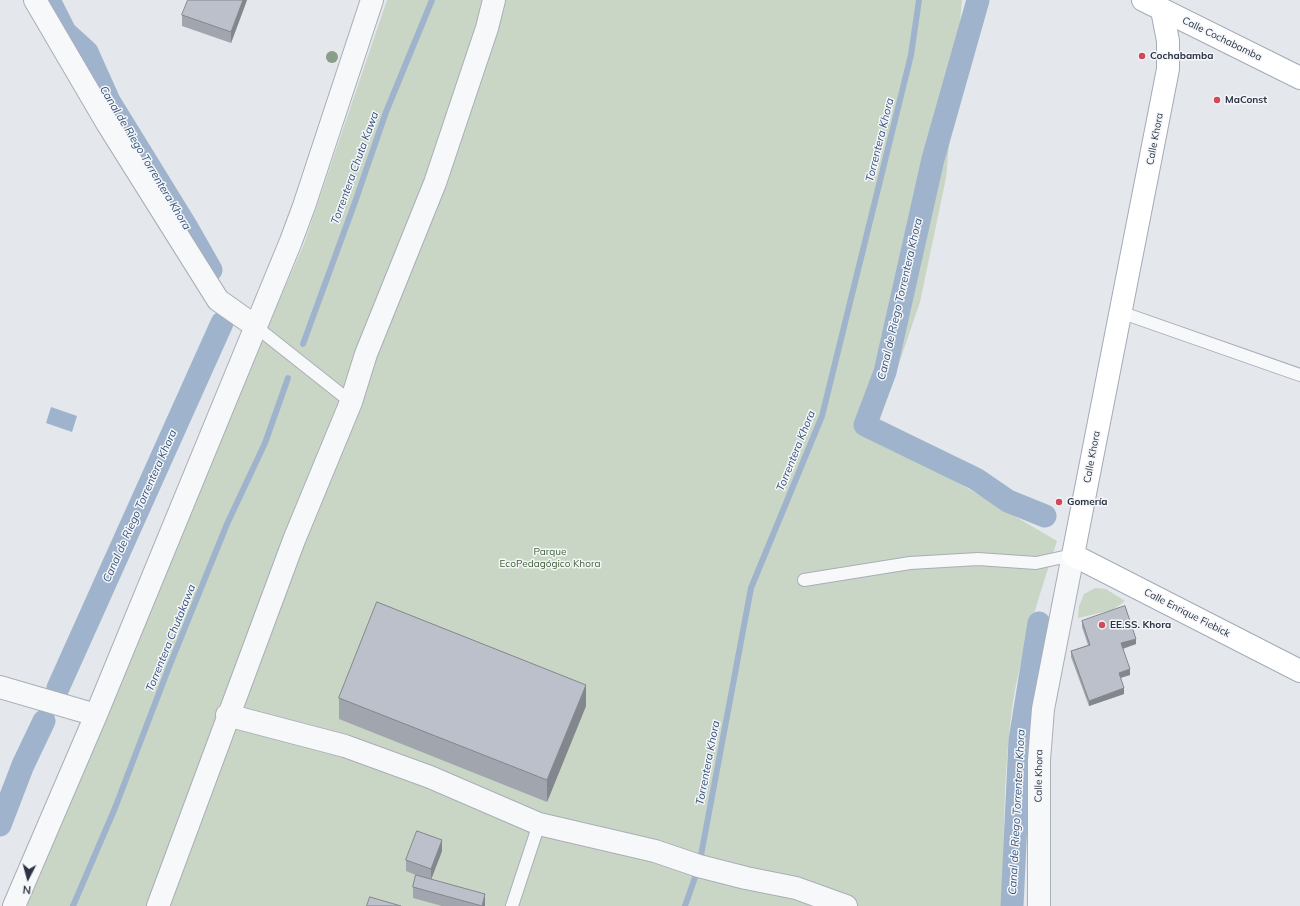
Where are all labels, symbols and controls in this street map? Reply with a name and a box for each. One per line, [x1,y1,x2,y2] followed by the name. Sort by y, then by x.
[1180,14,1264,64] street label: Calle Cochabamba
[1150,50,1213,62] place label: Cochabamba
[1137,51,1147,61] marker: Cochabamba
[97,84,193,232] water label: Canal de Riego Torrentera Khora
[1225,94,1267,106] place label: MaConst
[1212,95,1222,105] marker: MaConst
[863,97,897,183] water label: Torrentera Khora
[328,110,382,226] water label: Torrentera Chuta Kawa
[1144,112,1166,166] street label: Calle Khora
[875,217,925,381] water label: Canal de Riego Torrentera Khora
[774,409,818,493] water label: Torrentera Khora
[100,428,180,584] water label: Canal de Riego Torrentera Khora
[1081,430,1103,484] street label: Calle Khora
[1067,496,1108,508] place label: Gomería
[1054,497,1064,507] marker: Gomería
[500,546,600,570] park label: Parque EcoPedagógico Khora
[143,582,199,694] water label: Torrentera Chutakawa
[1142,586,1232,640] street label: Calle Enrique Fiebick
[1110,619,1171,631] place label: EE.SS. Khora
[1097,620,1107,630] marker: EE.SS. Khora
[693,720,723,806] water label: Torrentera Khora
[1006,729,1028,895] water label: Canal de Riego Torrentera Khora
[1033,749,1045,803] street label: Calle Khora
[8,858,48,898] north arrow
[22,883,32,897] text: N

